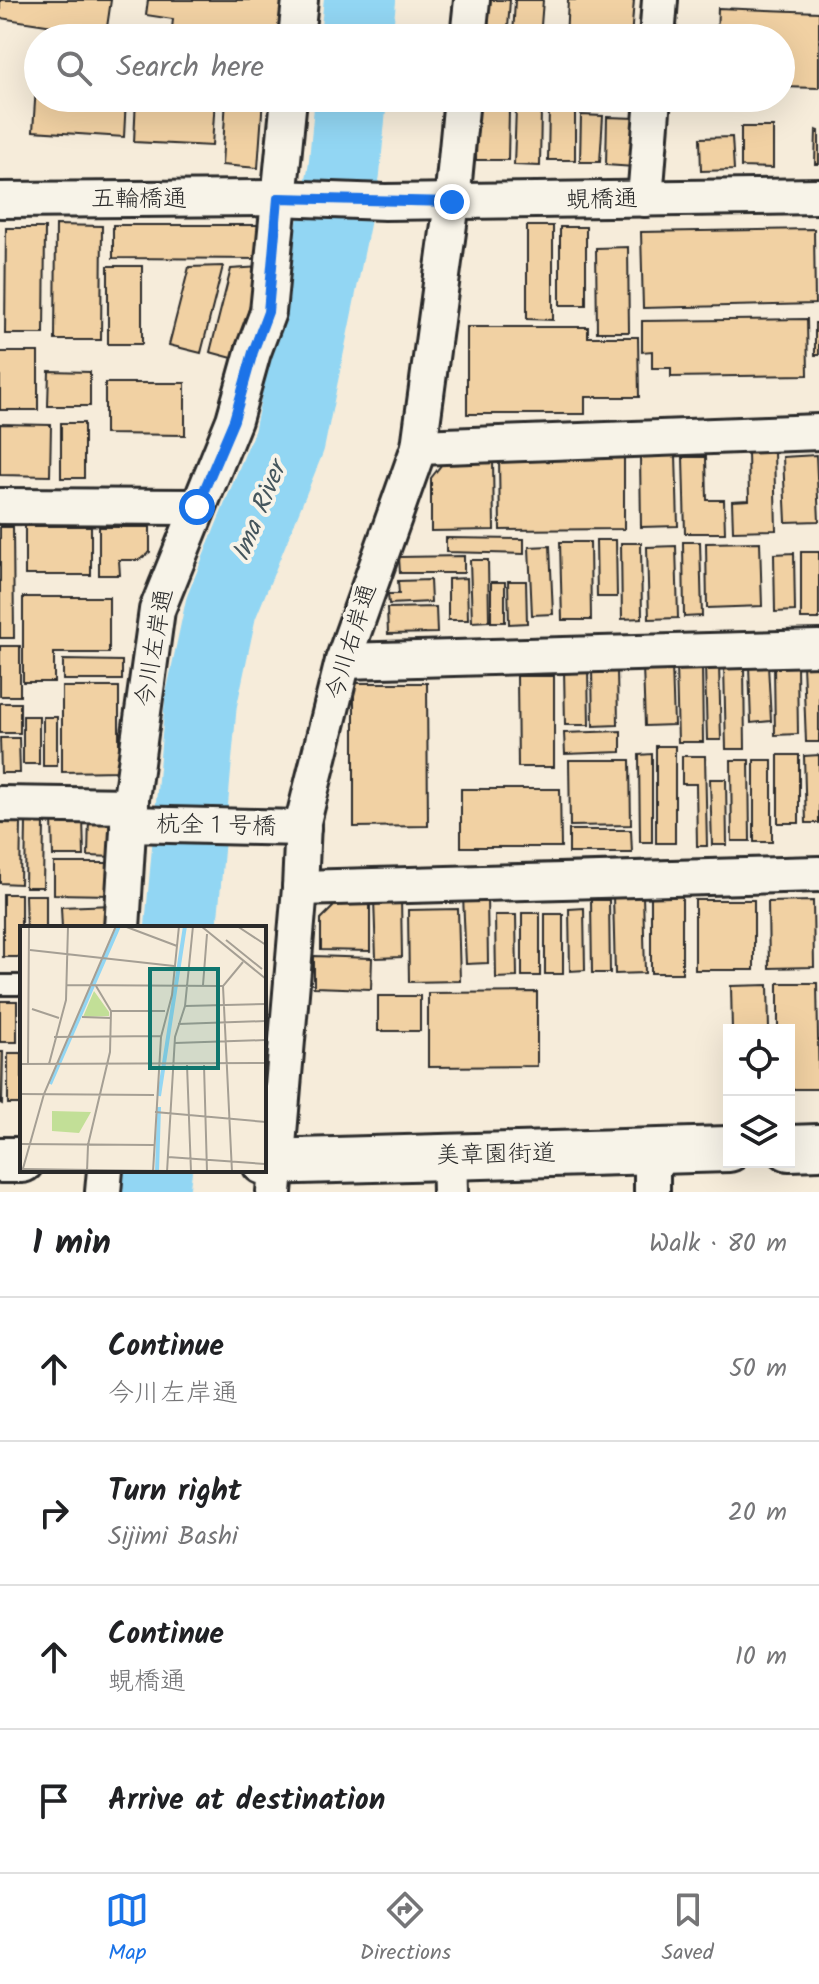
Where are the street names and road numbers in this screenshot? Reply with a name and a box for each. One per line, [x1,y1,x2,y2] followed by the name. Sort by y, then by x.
[91,180,187,219] street label: 五輪橋通
[566,180,638,220] street label: 蜆橋通
[316,579,388,705] street label: 今川右岸通
[125,586,185,710] street label: 今川左岸通
[156,805,276,847] street label: 杭全１号橋
[436,1134,556,1176] street label: 美章園街道

